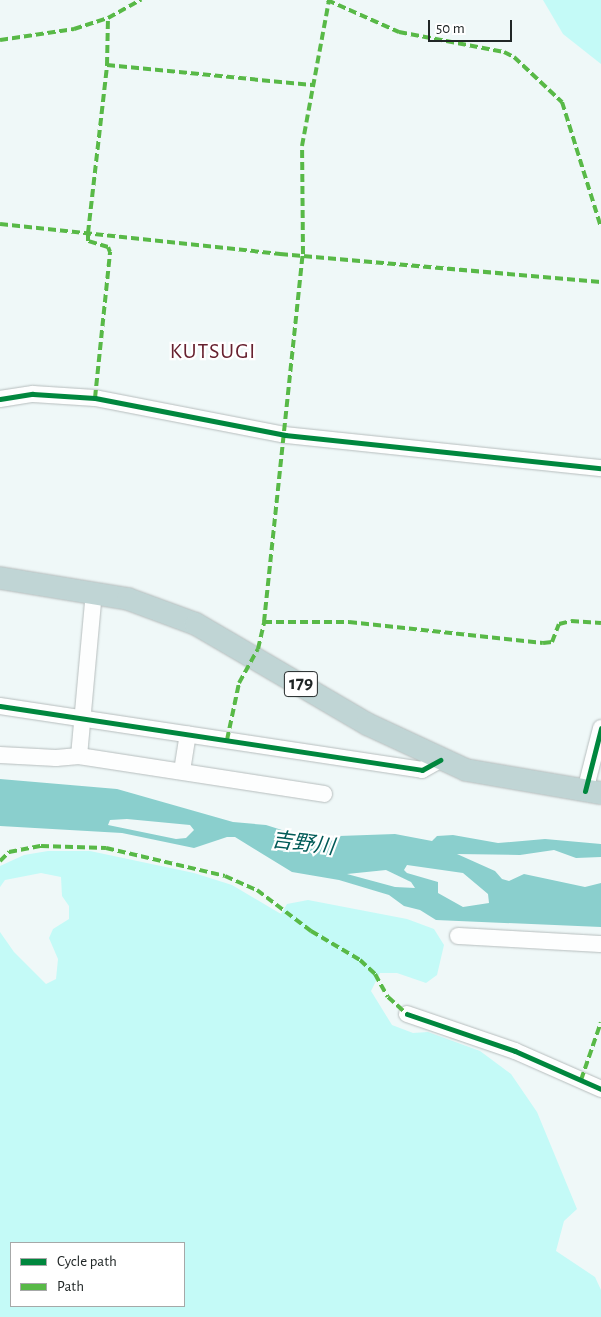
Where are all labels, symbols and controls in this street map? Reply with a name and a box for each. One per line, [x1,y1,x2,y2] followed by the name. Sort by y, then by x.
[431,10,515,42] scale bar
[436,21,465,36] text: 50 m
[169,339,257,365] district label: KUTSUGI
[284,668,318,701] road number: 179
[270,828,336,860] water label: 吉野川
[10,1242,185,1307] legend
[57,1254,117,1269] text: Cycle path
[57,1279,84,1294] text: Path

